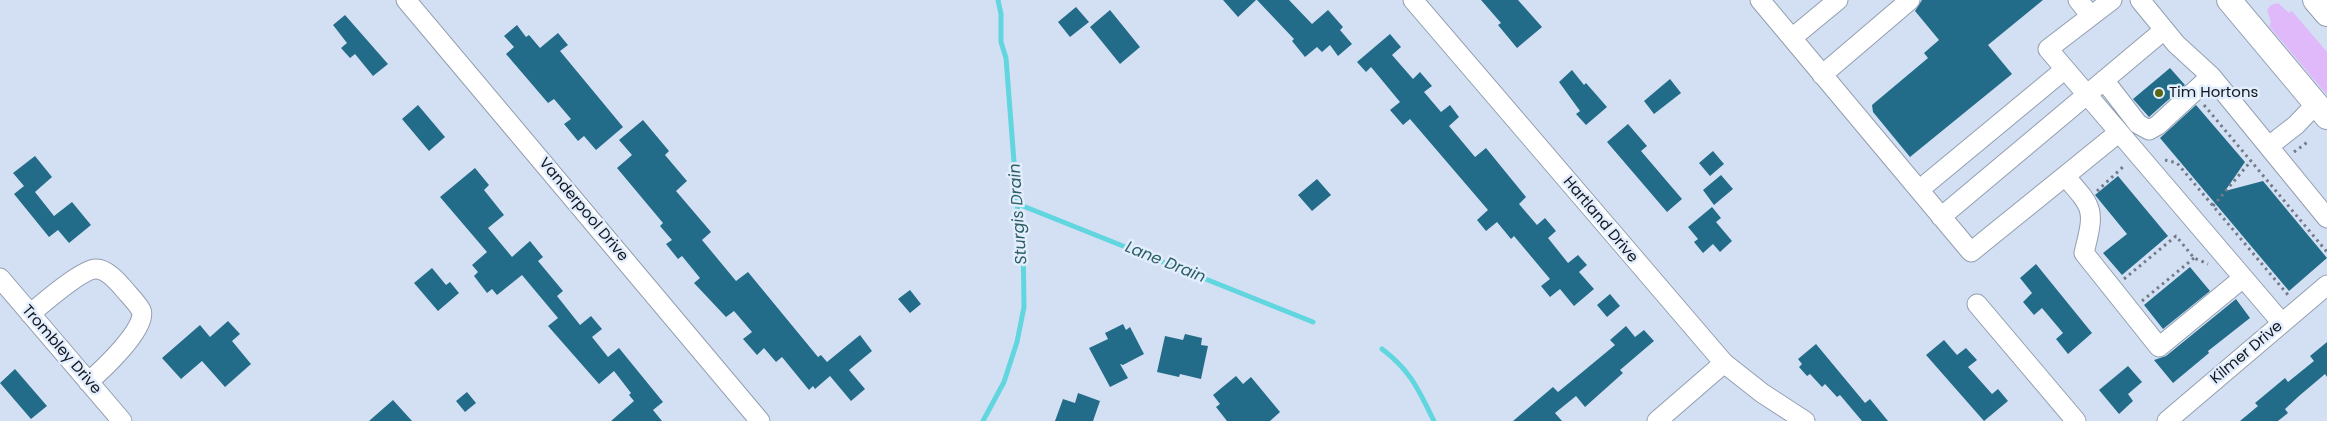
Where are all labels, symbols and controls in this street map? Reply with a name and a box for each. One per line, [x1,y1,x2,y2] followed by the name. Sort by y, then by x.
[2169,84,2258,102] place label: Tim Hortons
[2153,87,2165,99] marker: Tim Hortons
[534,155,632,265] street label: Vanderpool Drive
[1006,163,1032,265] water label: Sturgis Drain
[1559,173,1641,267] street label: Hartland Drive
[1122,238,1208,288] water label: Lane Drain
[17,302,105,398] street label: Trombley Drive
[2207,318,2287,388] street label: Kilmer Drive

